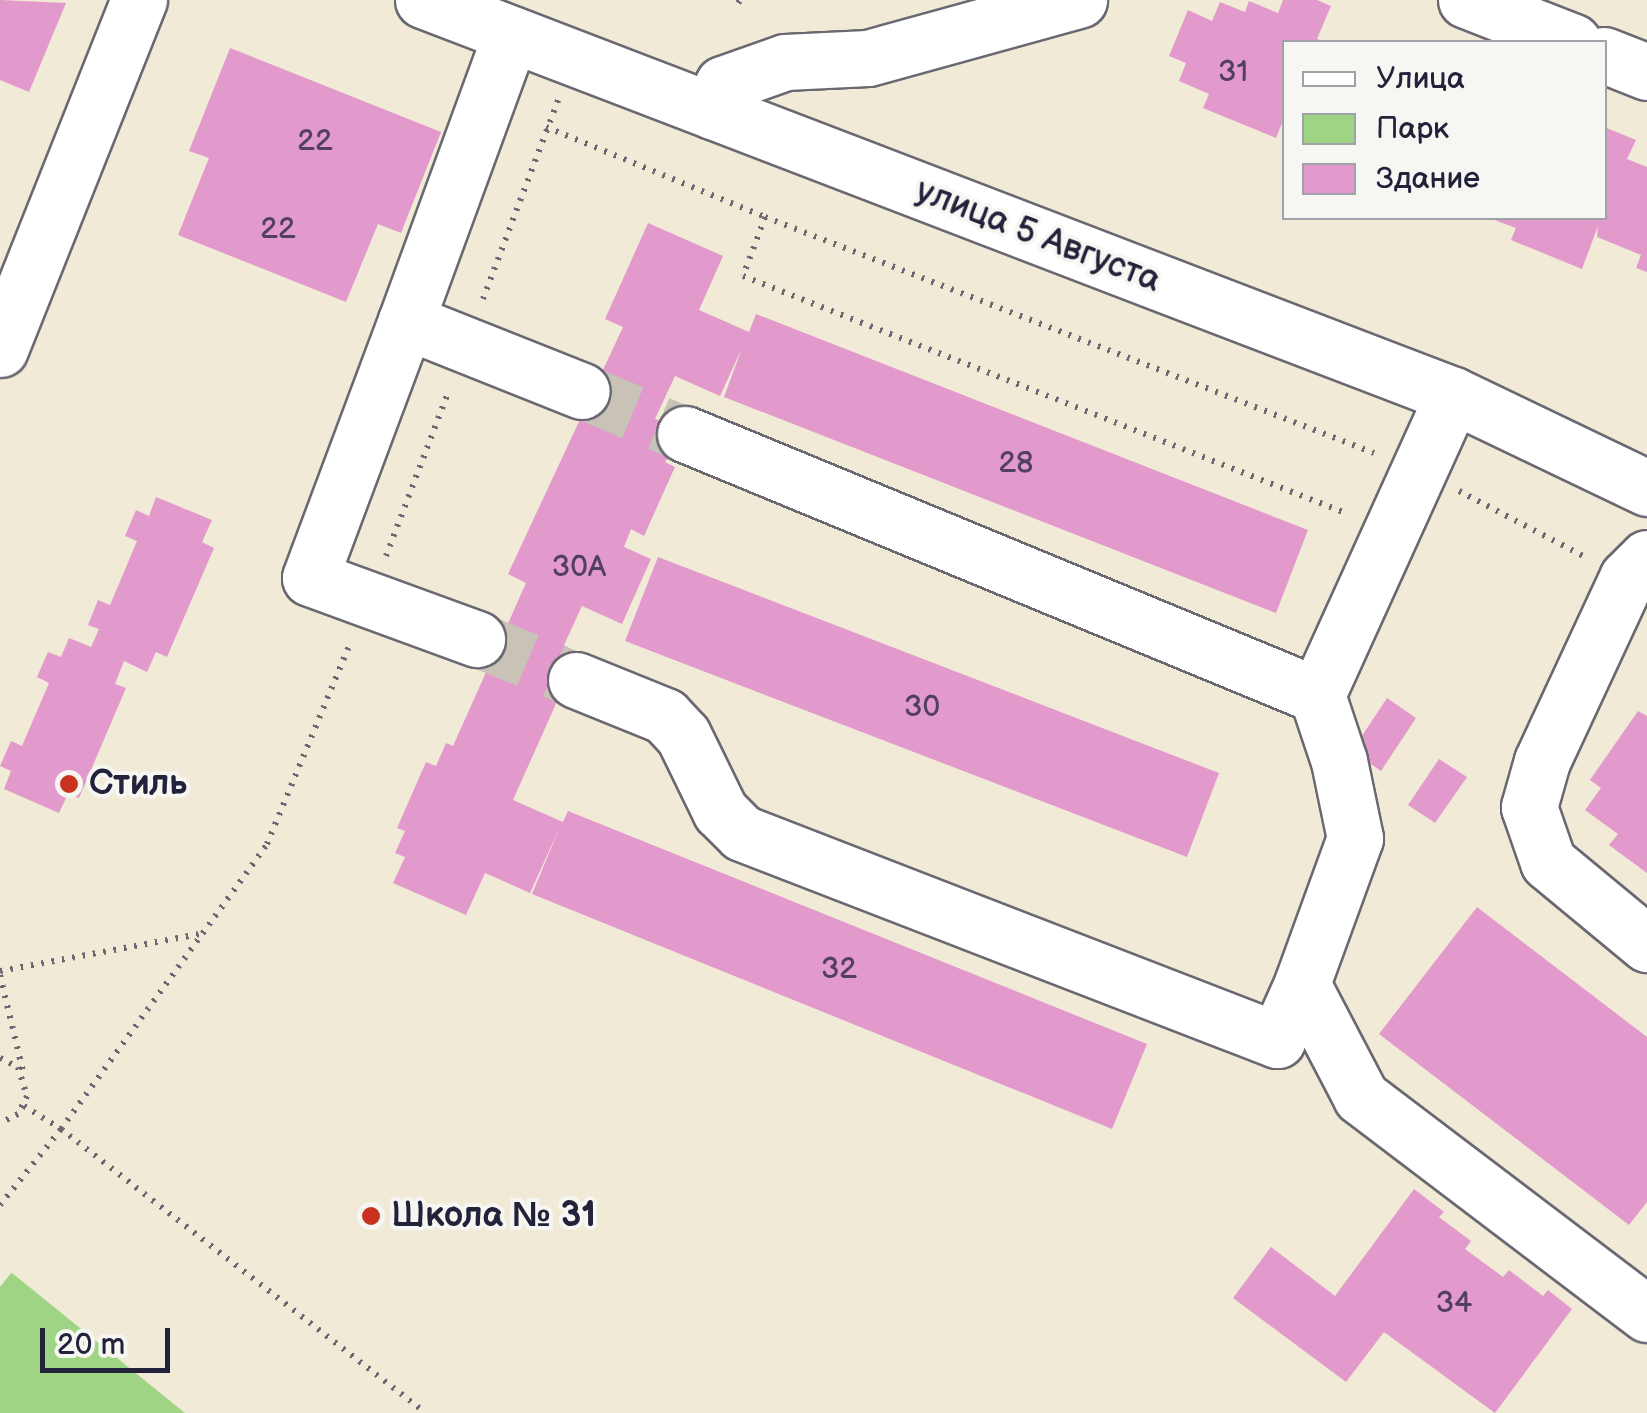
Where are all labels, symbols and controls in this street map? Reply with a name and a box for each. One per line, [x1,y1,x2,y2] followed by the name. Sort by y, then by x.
[1282,40,1607,220] legend
[1218,54,1248,90] house number: 31
[1376,61,1465,97] text: Улица
[1376,111,1449,147] text: Парк
[297,123,333,159] house number: 22
[1376,161,1480,197] text: Здание
[910,170,1166,302] street label: улица 5 Августа
[260,211,296,247] house number: 22
[998,445,1034,481] house number: 28
[552,549,606,585] house number: 30А
[904,689,940,725] house number: 30
[89,763,187,805] place label: Стиль
[58,773,80,795] marker: Стиль
[821,951,857,987] house number: 32
[391,1195,596,1237] place label: Школа № 31
[360,1205,382,1227] marker: Школа № 31
[1436,1285,1472,1321] house number: 34
[45,1308,175,1370] scale bar
[57,1327,125,1363] text: 20 m

